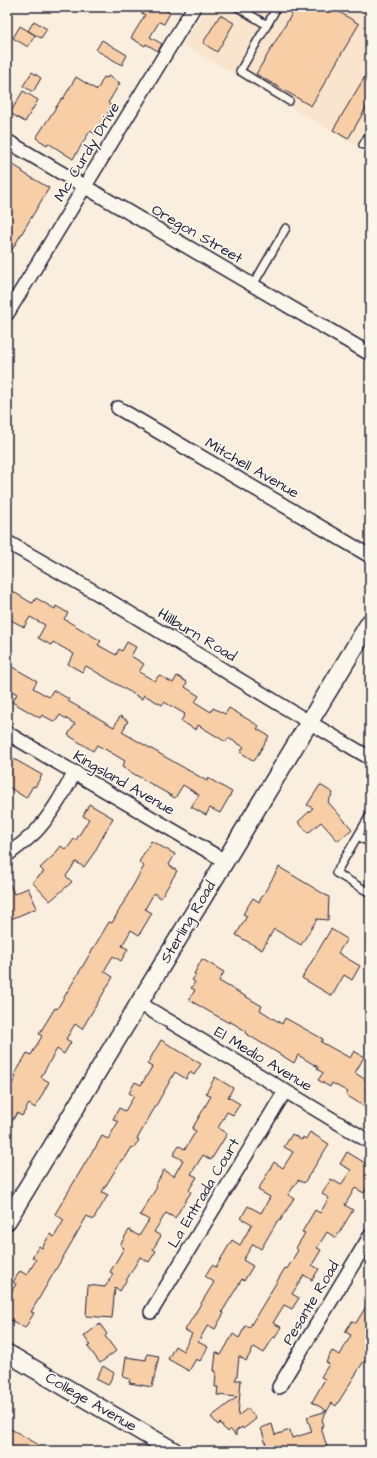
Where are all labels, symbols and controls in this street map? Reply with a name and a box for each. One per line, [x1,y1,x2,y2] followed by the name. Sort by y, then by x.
[49,98,126,206] street label: Mc Curdy Drive
[147,199,247,270] street label: Oregon Street
[201,433,303,503] street label: Mitchell Avenue
[154,603,241,667] street label: Hillburn Road
[69,745,179,821] street label: Kingsland Avenue
[155,877,222,968] street label: Sterling Road
[210,1021,316,1097] street label: El Medio Avenue
[163,1134,245,1252] street label: La Entrada Court
[278,1257,345,1349] street label: Pesante Road
[41,1367,141,1438] street label: College Avenue

